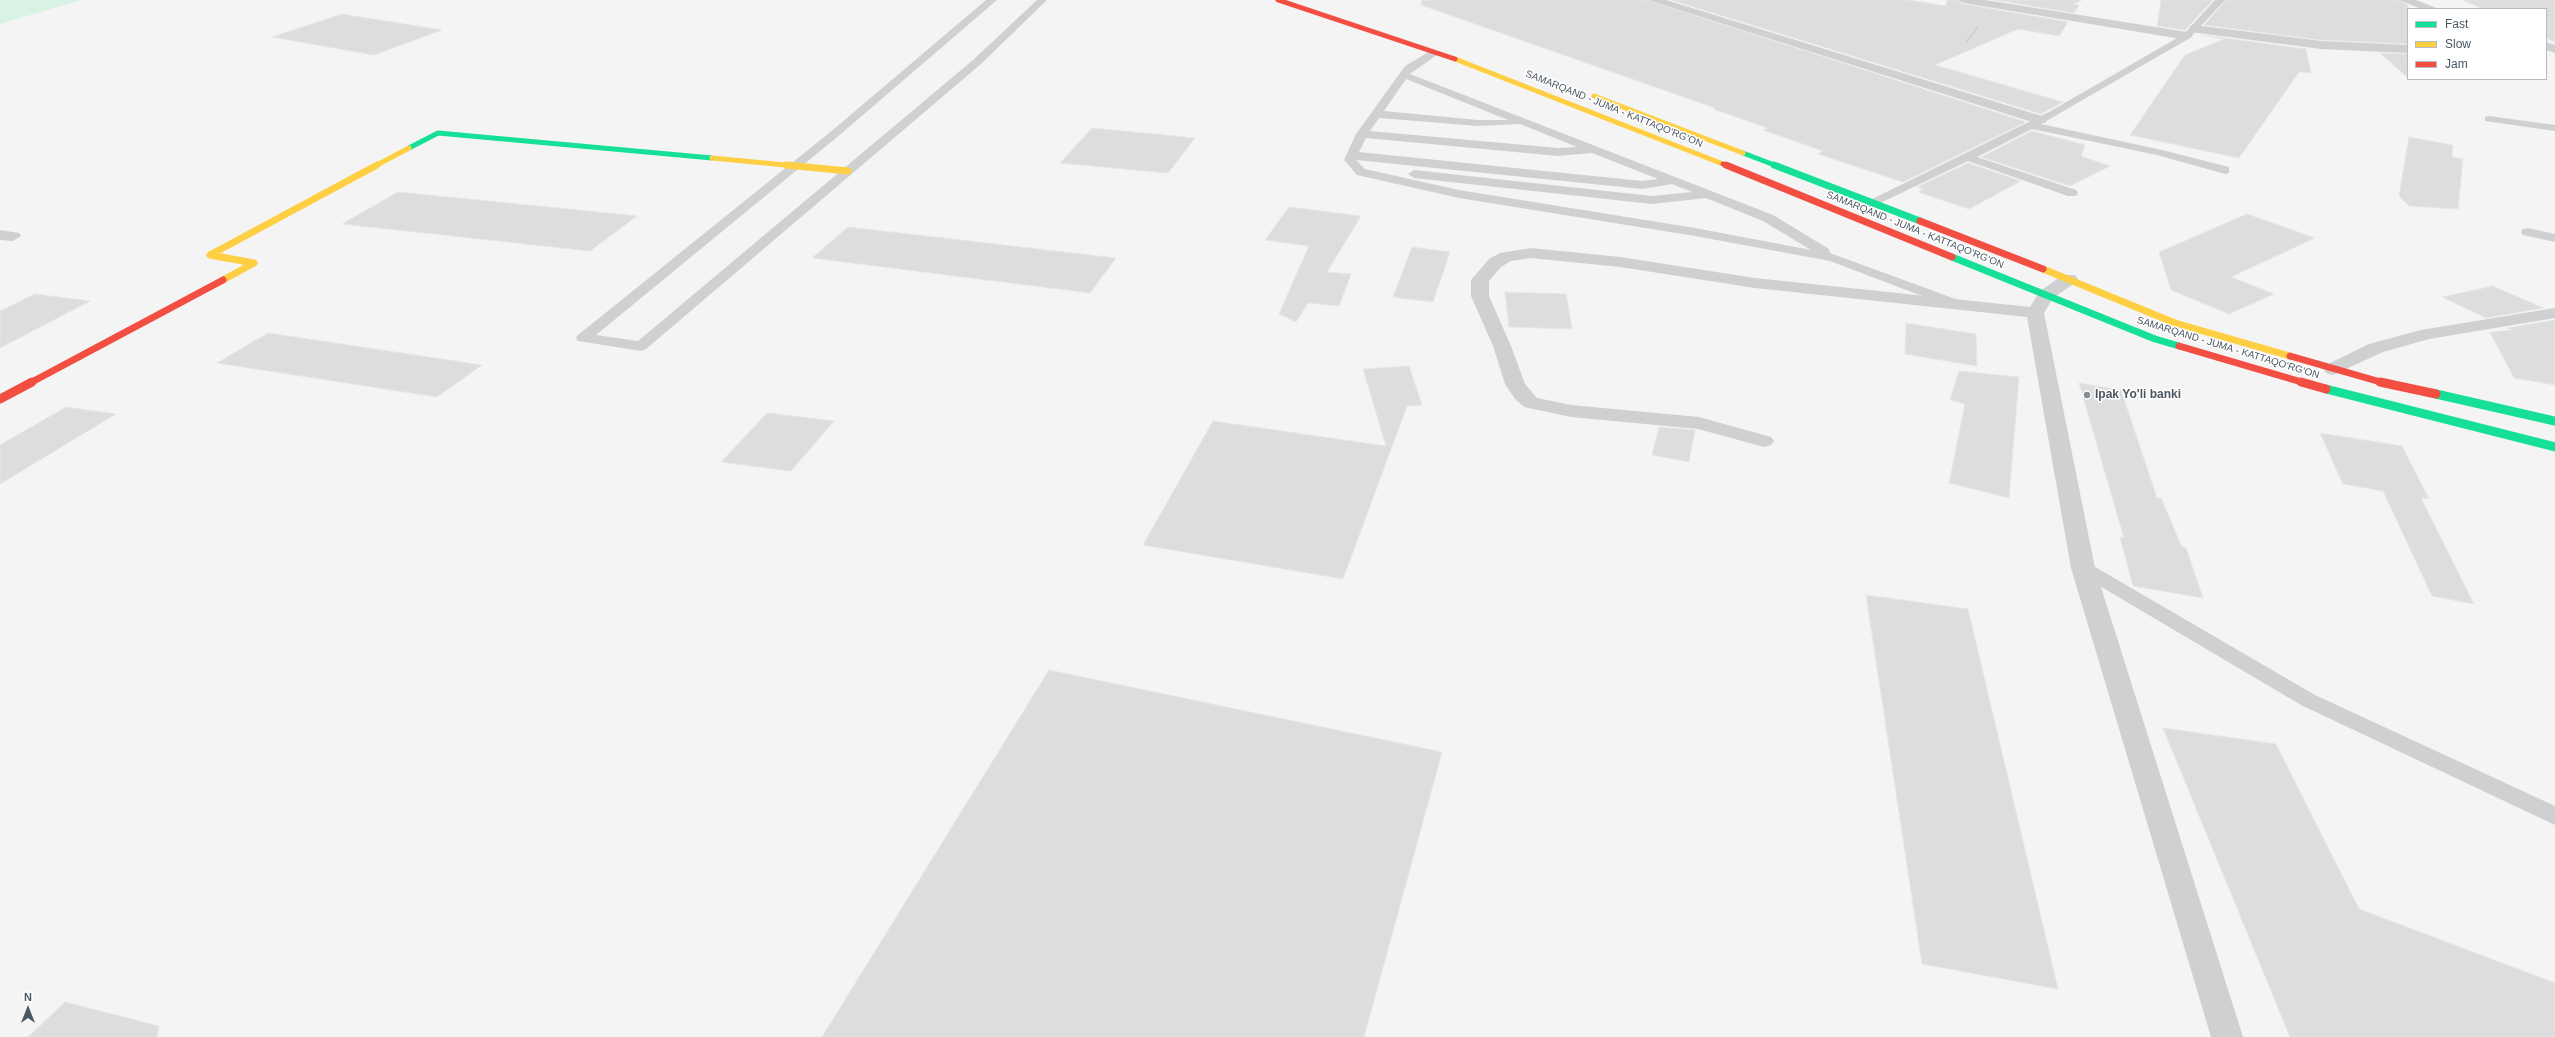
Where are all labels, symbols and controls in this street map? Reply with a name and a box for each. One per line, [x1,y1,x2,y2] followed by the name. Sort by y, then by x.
[2407,8,2547,80] legend
[2445,17,2468,31] text: Fast
[2445,37,2471,51] text: Slow
[2445,57,2468,71] text: Jam
[1524,68,1704,150] street label: SAMARQAND - JUMA - KATTAQO‘RG‘ON
[1825,189,2005,271] street label: SAMARQAND - JUMA - KATTAQO‘RG‘ON
[2135,314,2321,382] street label: SAMARQAND - JUMA - KATTAQO‘RG‘ON
[2095,388,2181,402] place label: Ipak Yo'li banki
[2082,390,2092,400] marker: Ipak Yo'li banki
[8,989,48,1029] north arrow
[24,991,32,1003] text: N

